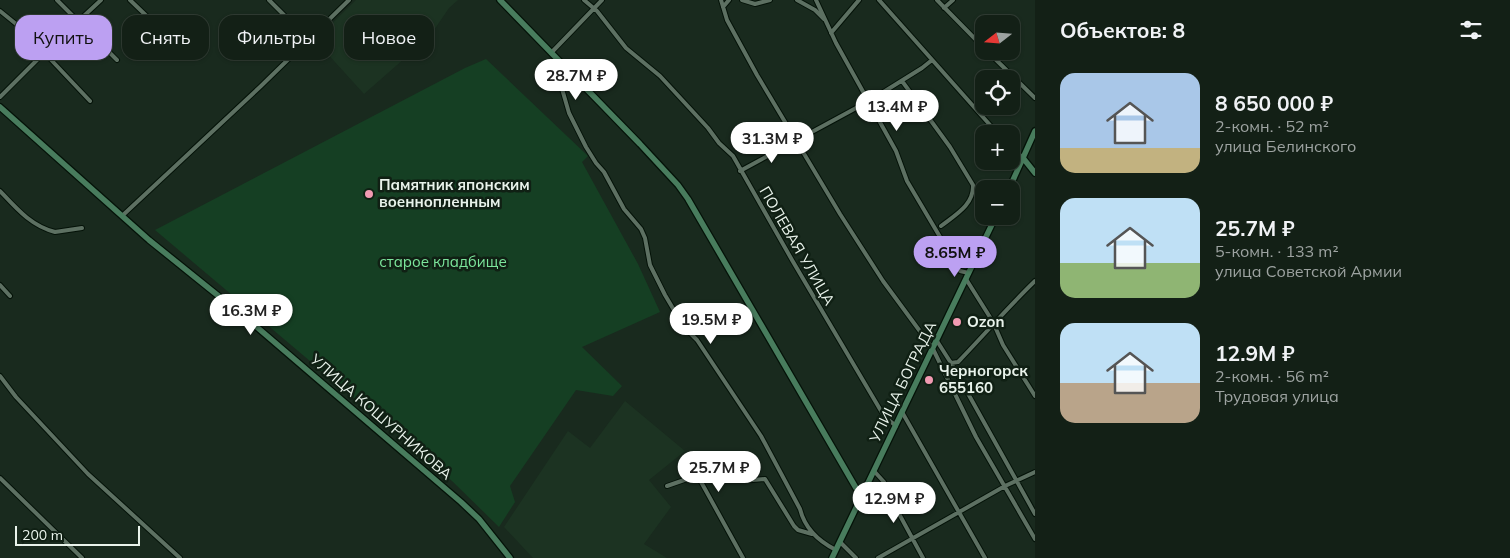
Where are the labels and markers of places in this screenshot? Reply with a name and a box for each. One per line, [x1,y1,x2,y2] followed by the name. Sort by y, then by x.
[530,58,622,101] pin: 28.7M ₽
[851,90,943,132] pin: 13.4M ₽
[726,121,818,164] pin: 31.3M ₽
[379,175,530,211] place label: Памятник японским военнопленным
[363,188,375,200] marker: Памятник японским военнопленным
[909,236,1001,278] pin: 8.65M ₽
[205,294,297,336] pin: 16.3M ₽
[665,302,757,345] pin: 19.5M ₽
[967,312,1004,331] place label: Ozon
[951,316,963,328] marker: Ozon
[939,361,1028,397] place label: Черногорск 655160
[923,374,935,386] marker: Черногорск 655160
[673,450,765,493] pin: 25.7M ₽
[848,482,940,524] pin: 12.9M ₽

